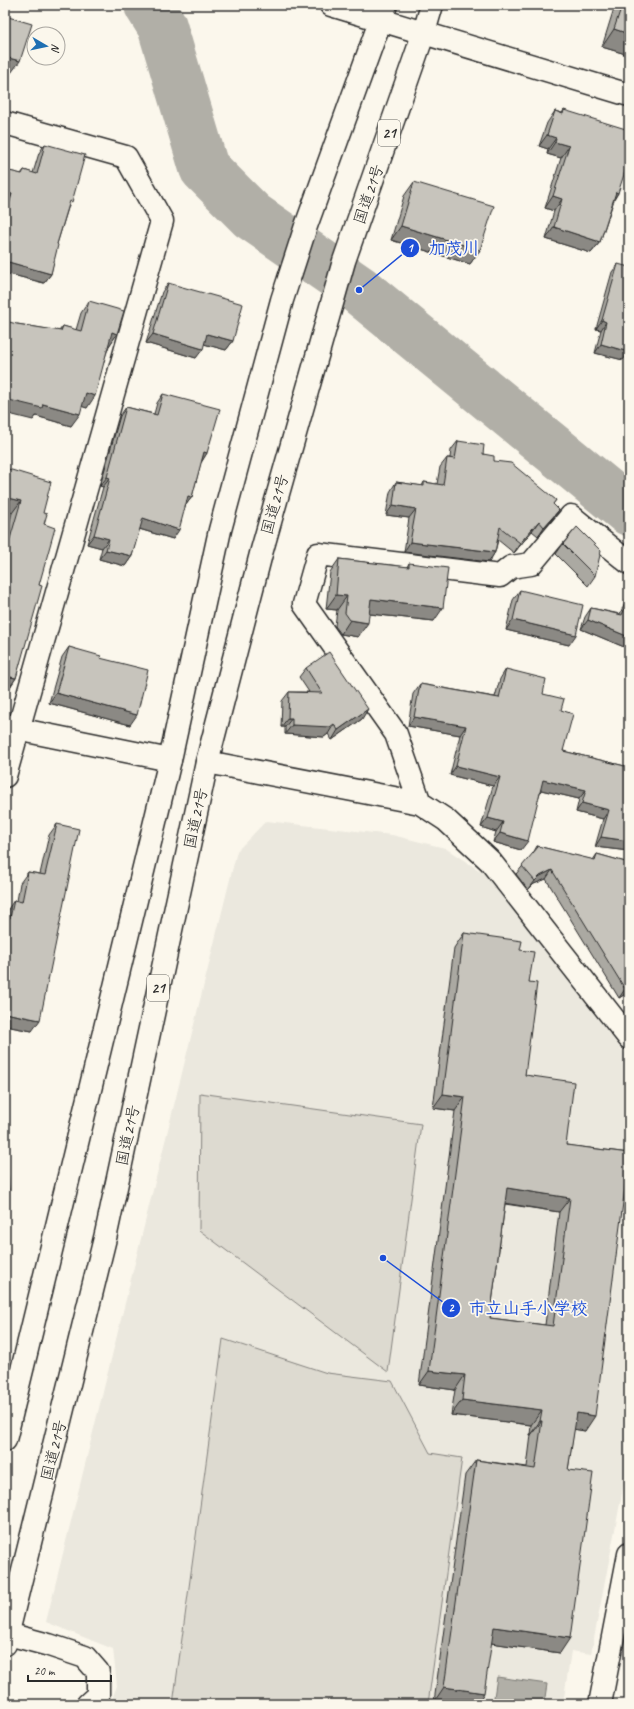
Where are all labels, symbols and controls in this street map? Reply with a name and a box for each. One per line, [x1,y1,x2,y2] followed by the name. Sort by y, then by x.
[26,26,66,66] north arrow
[48,43,63,54] text: N
[378,120,400,146] road number: 21
[349,162,389,227] street label: 国道21号
[400,233,487,262] callout: 加茂川
[429,238,480,259] text: 加茂川
[407,240,414,256] text: 1
[257,472,293,537] street label: 国道21号
[180,786,212,851] street label: 国道21号
[147,975,169,1001] road number: 21
[112,1103,144,1168] street label: 国道21号
[441,1293,596,1322] callout: 市立山手小学校
[469,1298,588,1319] text: 市立山手小学校
[448,1300,455,1316] text: 2
[37,1418,71,1483] street label: 国道21号
[28,1657,111,1683] scale bar
[34,1663,56,1679] text: 20 m

